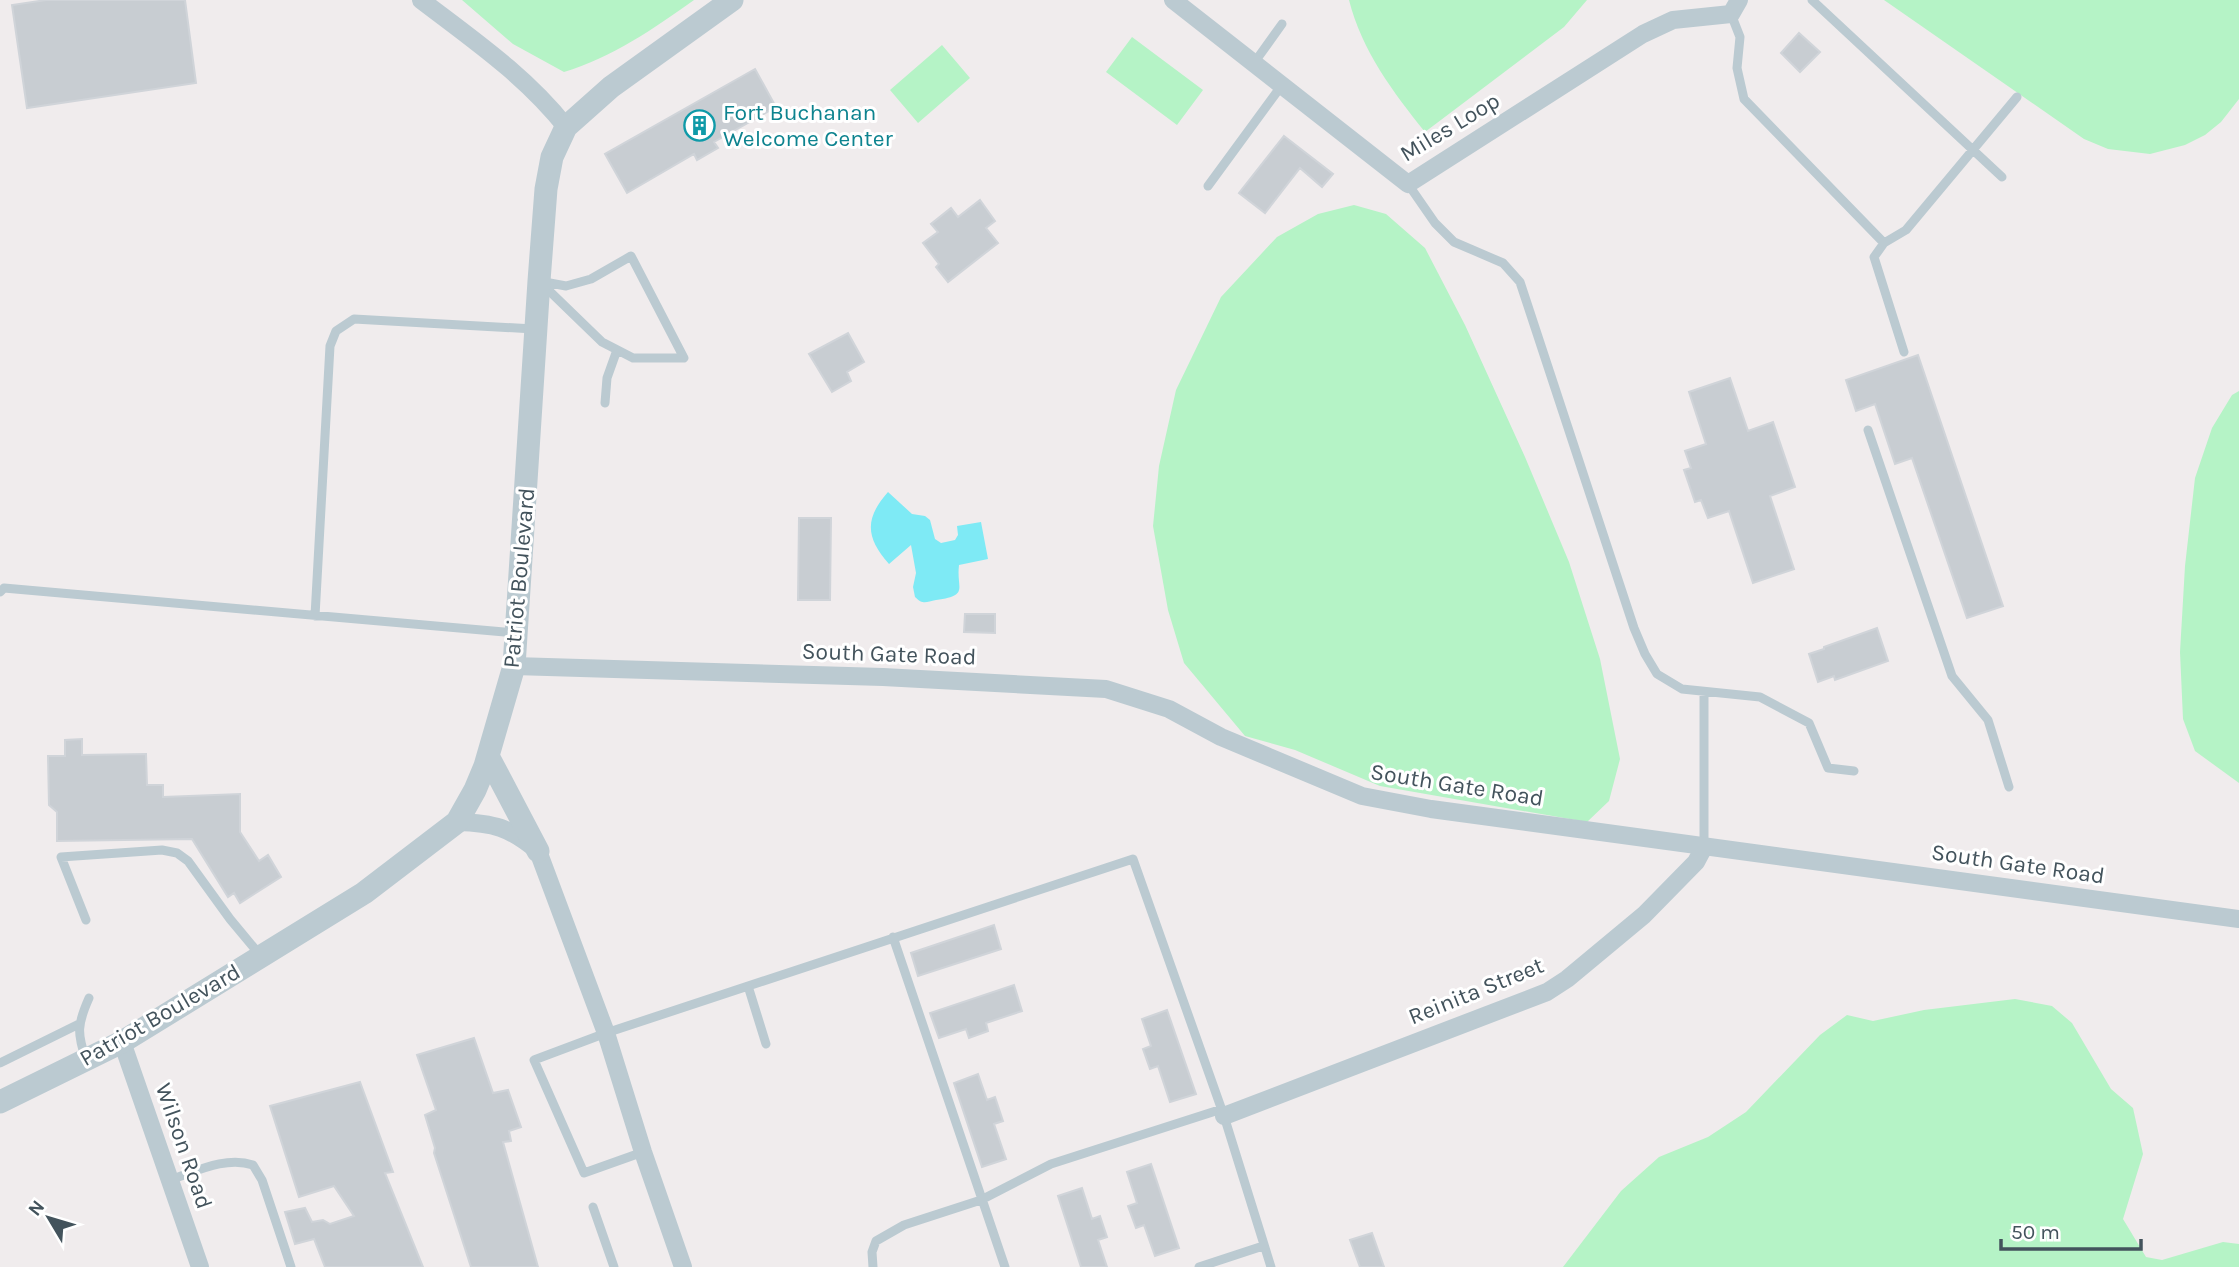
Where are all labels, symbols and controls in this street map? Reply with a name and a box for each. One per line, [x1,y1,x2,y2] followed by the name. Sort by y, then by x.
[1395,87,1505,167] street label: Miles Loop
[723,99,894,152] place label: Fort Buchanan Welcome Center
[683,108,717,142] building icon: Fort Buchanan Welcome Center
[498,487,540,669] street label: Patriot Boulevard
[801,637,977,671] street label: South Gate Road
[1369,758,1545,812] street label: South Gate Road
[1930,838,2106,890] street label: South Gate Road
[1404,951,1548,1030] street label: Reinita Street
[75,958,245,1072] street label: Patriot Boulevard
[150,1080,218,1212] street label: Wilson Road
[14,1183,84,1253] north arrow
[24,1196,49,1220] text: N
[2001,1208,2141,1252] scale bar
[2011,1220,2060,1244] text: 50 m

